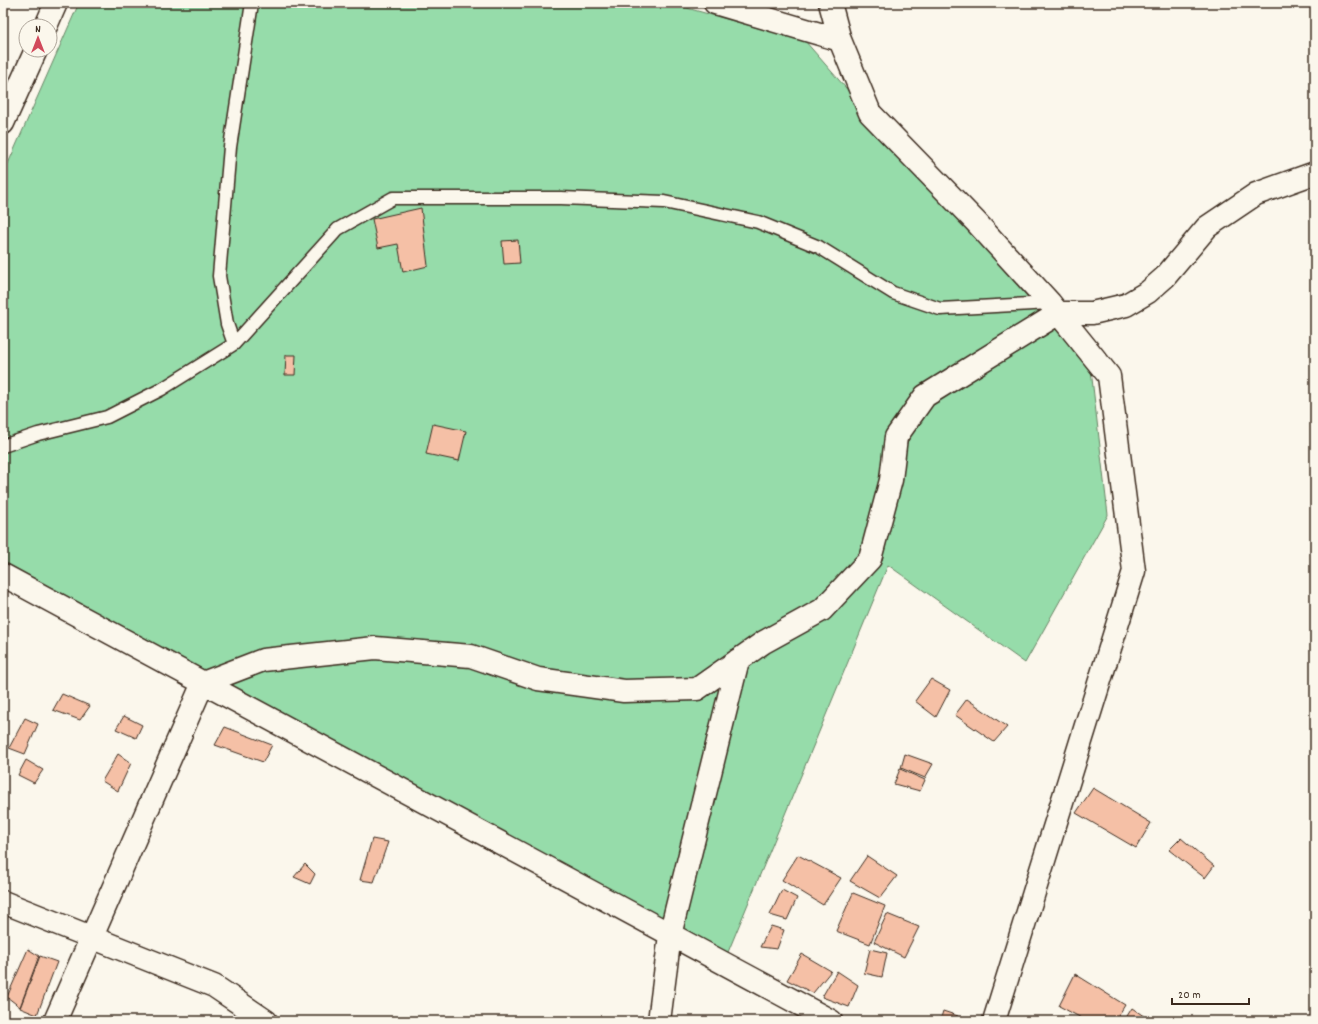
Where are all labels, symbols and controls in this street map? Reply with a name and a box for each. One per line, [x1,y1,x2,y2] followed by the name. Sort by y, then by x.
[18,18,58,58] north arrow
[35,22,41,38] text: N
[1172,980,1249,1006] scale bar
[1178,987,1201,1004] text: 20 m

